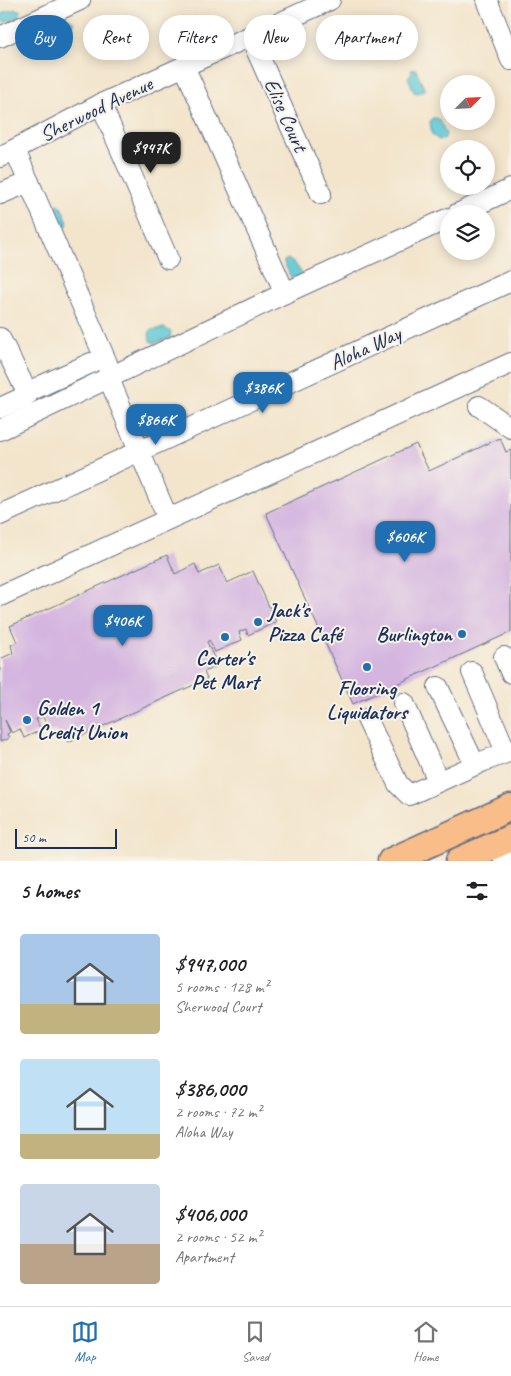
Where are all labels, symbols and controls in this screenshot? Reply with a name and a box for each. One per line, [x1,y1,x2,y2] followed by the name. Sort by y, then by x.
[15,15,73,60] chip: Buy
[83,15,149,60] chip: Rent
[159,15,234,60] chip: Filters
[244,15,306,60] chip: New
[316,15,418,60] chip: Apartment
[35,70,158,147] street label: Sherwood Avenue
[258,74,314,157] street label: Elise Court
[440,75,495,130] north arrow
[440,75,495,260] map controls
[116,132,186,174] pin: $947K
[133,138,169,158] text: $947K
[440,140,495,195] button: locate
[440,205,495,260] button: layers
[325,320,406,376] street label: Aloha Way
[228,372,298,414] pin: $386K
[244,378,282,398] text: $386K
[121,404,191,446] pin: $866K
[137,410,175,430] text: $866K
[370,520,440,563] pin: $606K
[386,527,424,547] text: $606K
[266,597,344,647] place label: Jack's Pizza Café
[88,604,158,647] pin: $406K
[104,611,142,631] text: $406K
[252,616,264,628] marker: Jack's Pizza Café
[376,621,453,647] place label: Burlington
[456,628,468,640] marker: Burlington
[219,631,231,643] marker: Carter's Pet Mart
[192,645,261,695] place label: Carter's Pet Mart
[361,661,373,673] marker: Flooring Liquidators
[327,675,410,725] place label: Flooring Liquidators
[37,695,128,745] place label: Golden 1 Credit Union
[21,714,33,726] marker: Golden 1 Credit Union
[15,826,118,849] scale bar
[22,829,46,846] text: 50 m
[463,877,491,905] icon: filters
[20,878,79,904] text: 5 homes
[175,951,245,977] text: $947,000
[60,954,120,1014] icon: home
[175,977,269,997] text: 5 rooms · 128 m²
[175,997,261,1017] text: Sherwood Court
[175,1076,246,1102] text: $386,000
[60,1079,120,1139] icon: home
[175,1102,261,1122] text: 2 rooms · 72 m²
[175,1122,232,1142] text: Aloha Way
[175,1201,246,1227] text: $406,000
[60,1204,120,1264] icon: home
[175,1227,261,1247] text: 2 rooms · 52 m²
[175,1247,234,1267] text: Apartment
[71,1318,99,1365] tab: Map
[241,1318,269,1365] tab: Saved
[412,1318,440,1365] tab: Home

